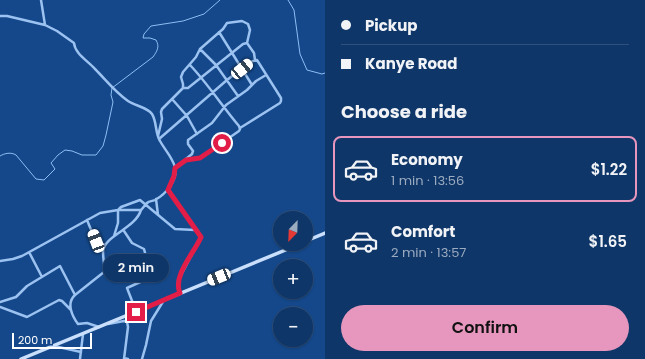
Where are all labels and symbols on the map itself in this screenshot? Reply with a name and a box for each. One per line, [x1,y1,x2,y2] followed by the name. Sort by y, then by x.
[229,57,255,81] car
[213,134,231,152] route start
[273,211,313,251] north arrow
[86,228,106,254] car
[103,254,169,282] callout: 2 min
[206,267,232,287] car
[127,303,145,321] route end
[12,331,92,350] scale bar

